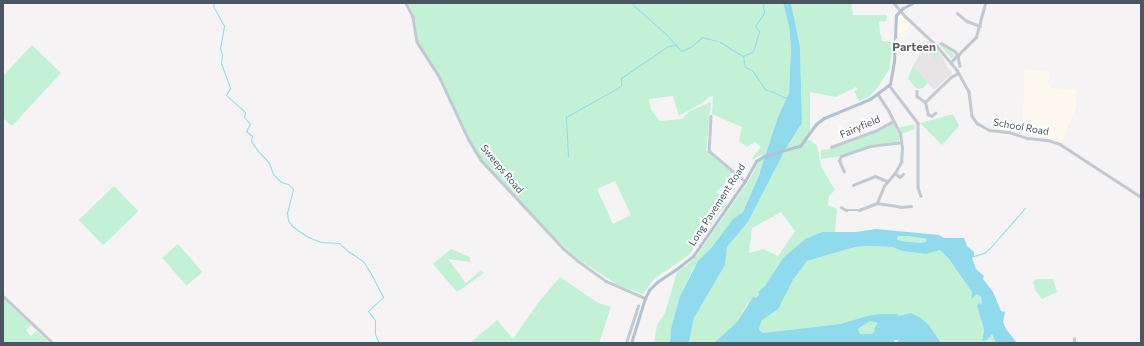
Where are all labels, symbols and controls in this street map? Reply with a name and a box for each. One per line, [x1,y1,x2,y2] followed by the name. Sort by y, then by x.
[892,40,936,54] district label: Parteen
[838,113,882,141] street label: Fairyfield
[992,116,1050,138] street label: School Road
[478,142,526,196] street label: Sweeps Road
[686,162,748,248] street label: Long Pavement Road

